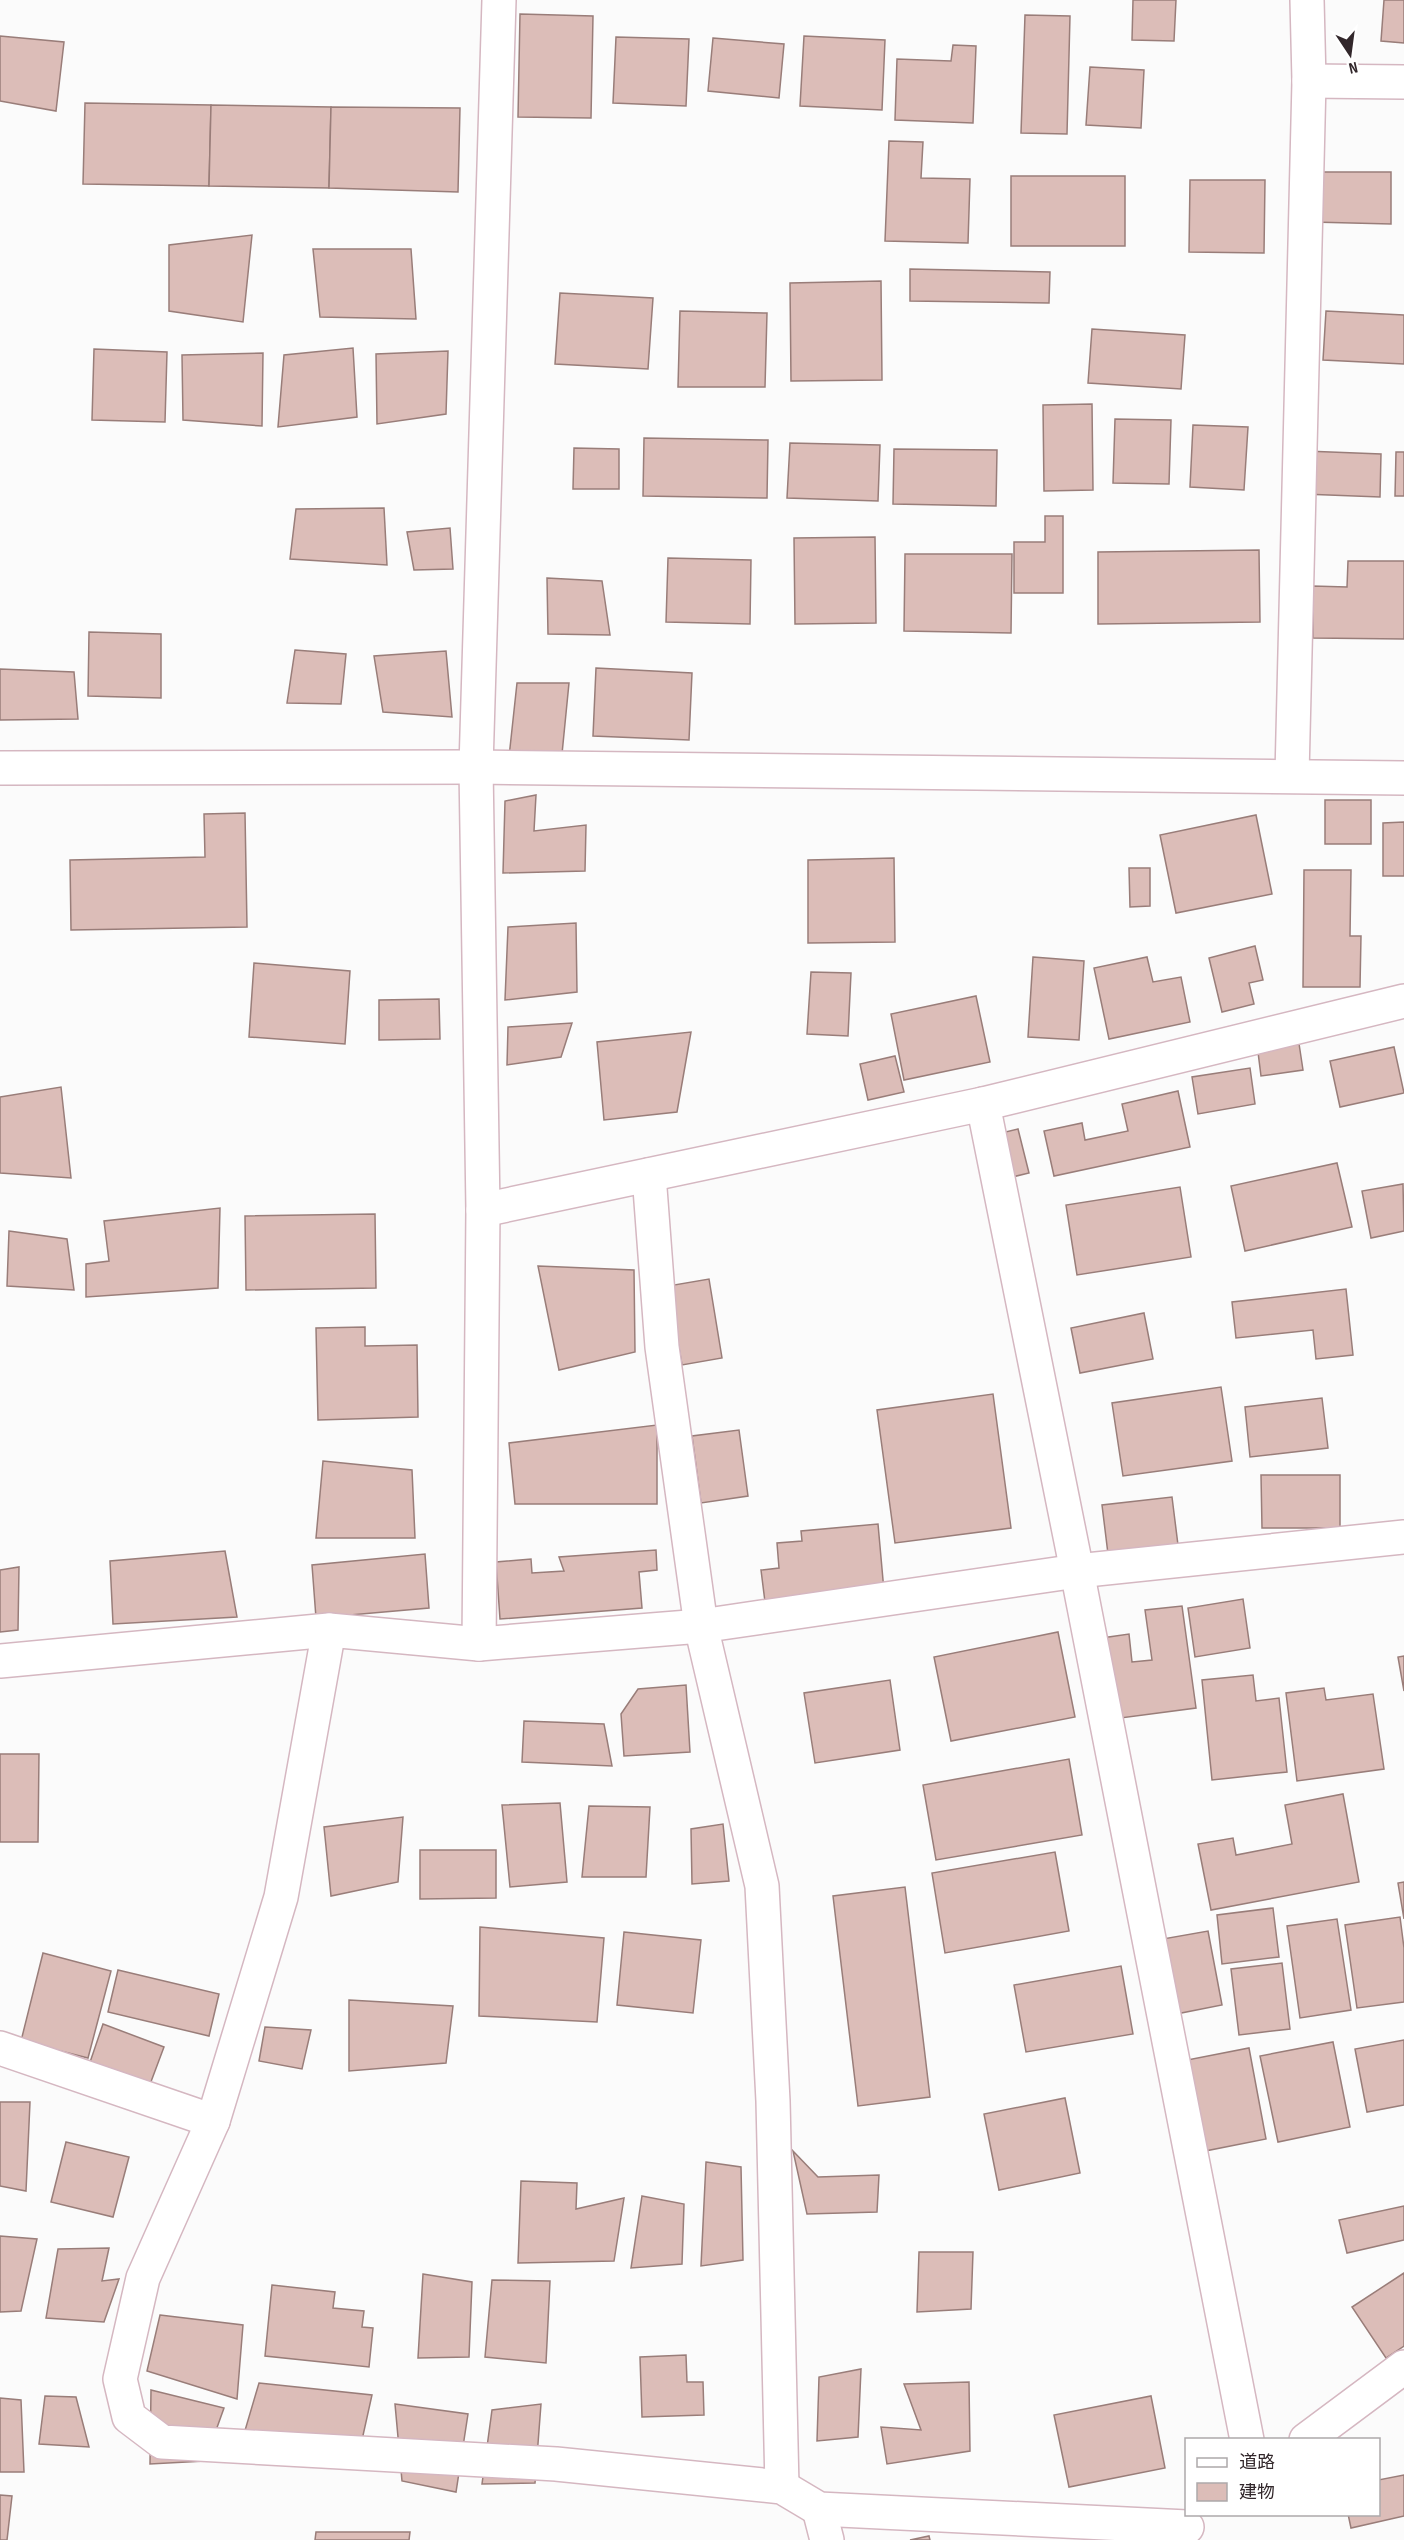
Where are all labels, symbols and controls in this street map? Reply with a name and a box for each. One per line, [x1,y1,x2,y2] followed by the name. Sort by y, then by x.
[1320,24,1380,84] north arrow
[1347,57,1359,77] text: N
[1185,2438,1380,2516] legend
[1239,2452,1275,2473] text: 道路
[1239,2482,1275,2503] text: 建物

